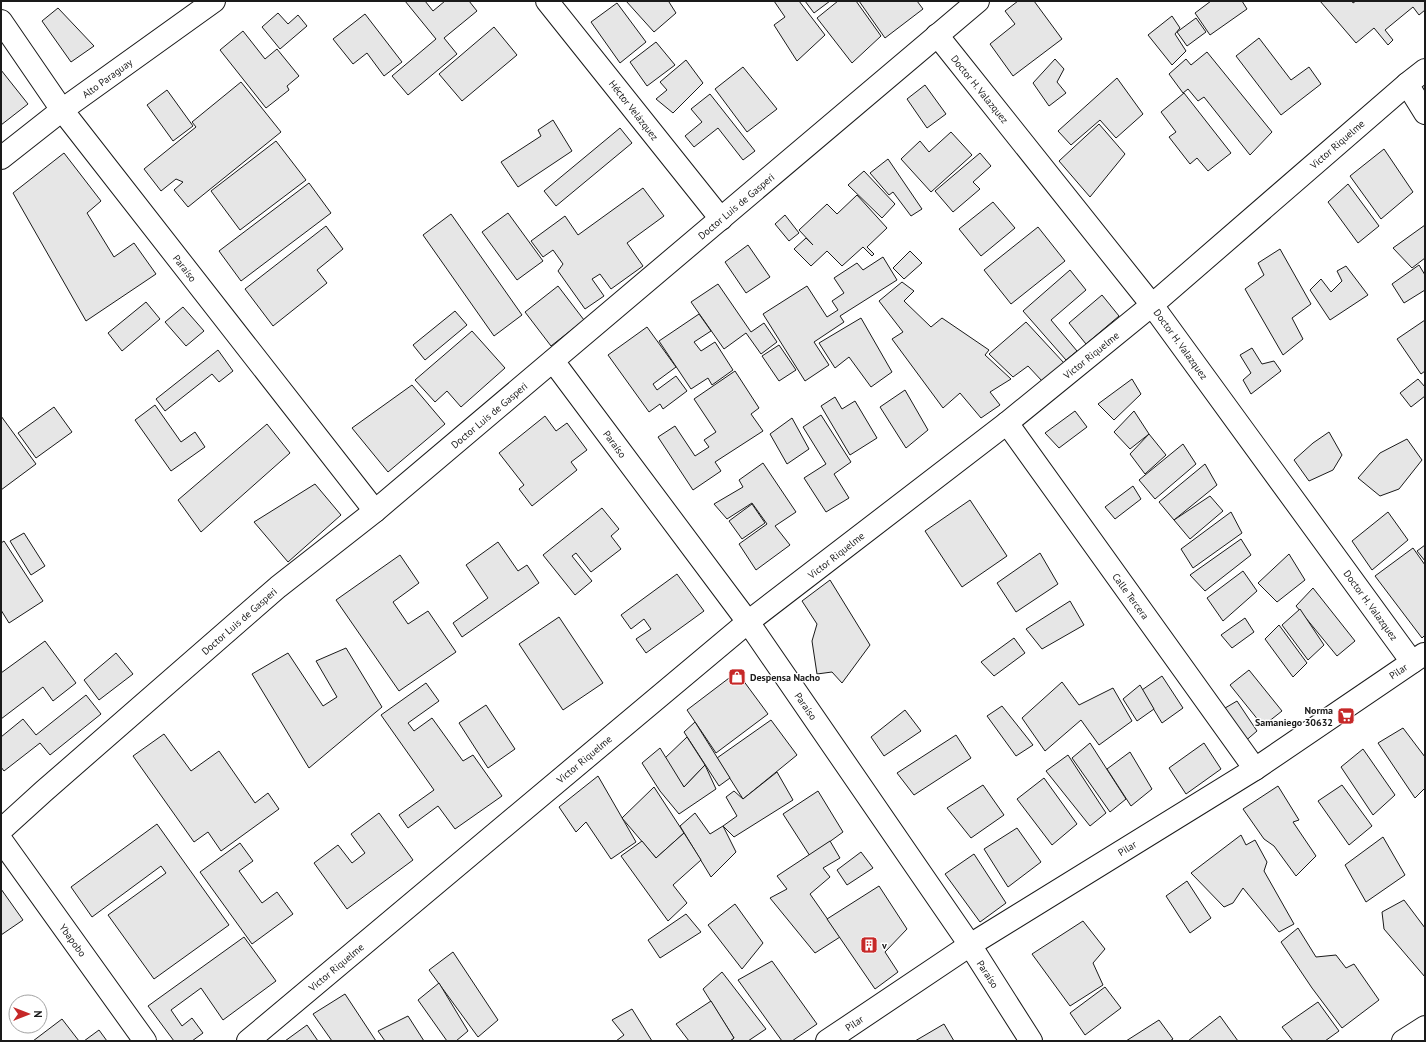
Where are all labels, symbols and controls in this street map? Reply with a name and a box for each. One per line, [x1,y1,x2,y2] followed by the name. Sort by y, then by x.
[948,53,1011,126] street label: Doctor H. Valazquez
[80,56,135,101] street label: Alto Paraguay
[606,77,661,143] street label: Héctor Velázquez
[1307,117,1367,172] street label: Victor Riquelme
[695,171,777,242] street label: Doctor Luis de Gasperi
[170,252,199,284] street label: Paraíso
[1151,306,1211,382] street label: Doctor H. Valazquez
[1060,329,1122,383] street label: Victor Riquelme
[448,380,530,451] street label: Doctor Luis de Gasperi
[600,428,629,461] street label: Paraíso
[805,529,867,582] street label: Victor Riquelme
[1341,567,1401,643] street label: Doctor H. Valazquez
[1109,571,1152,622] street label: Calle Tercera
[199,585,280,658] street label: Doctor Luis de Gasperi
[1387,660,1411,682] street label: Pilar
[727,667,747,687] shop icon: Despensa Nacho
[750,671,821,684] place label: Despensa Nacho
[791,690,820,723] street label: Paraíso
[1255,704,1333,729] place label: Norma Samaniego 30632
[1336,706,1356,726] supermarket icon: Norma Samaniego 30632
[553,732,615,787] street label: Victor Riquelme
[1116,837,1140,859] street label: Pilar
[56,921,89,959] street label: Ybapobo
[859,935,879,955] building icon: v
[881,939,887,952] place label: v
[305,940,367,995] street label: Victor Riquelme
[974,958,1001,991] street label: Paraíso
[8,994,48,1034] north arrow
[31,1010,45,1018] text: N
[843,1012,867,1034] street label: Pilar

